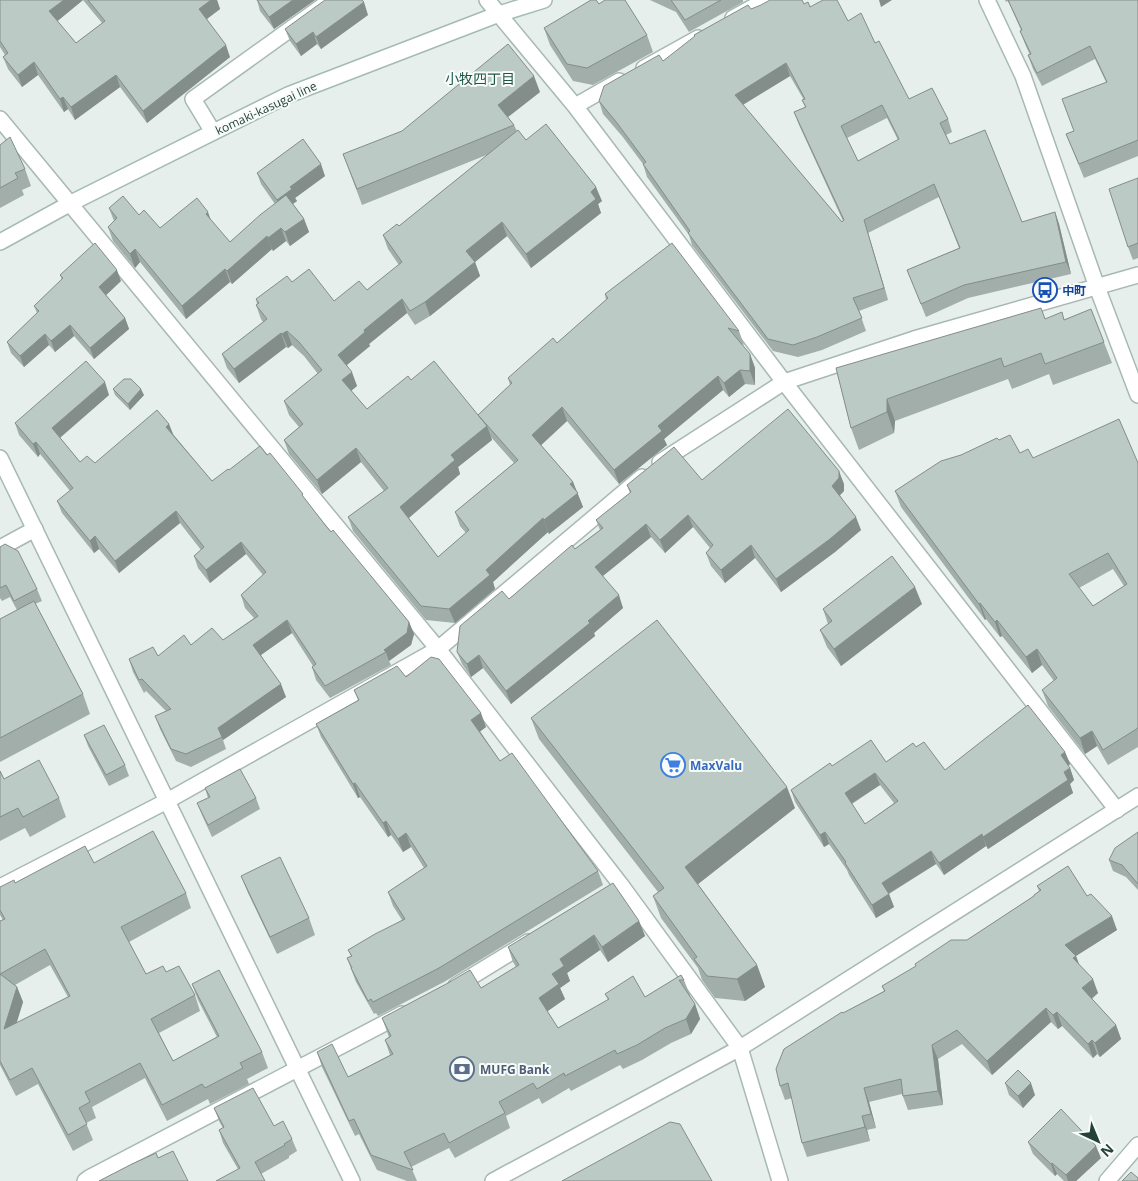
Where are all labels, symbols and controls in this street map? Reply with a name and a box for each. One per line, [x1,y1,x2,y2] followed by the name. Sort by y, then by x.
[445,69,515,88] district label: 小牧四丁目
[213,77,320,139] street label: komaki-kasugai line
[1032,277,1058,303] bus stop icon: 中町
[1062,282,1086,299] place label: 中町
[660,752,686,778] supermarket icon: MaxValu
[690,757,742,774] place label: MaxValu
[449,1056,475,1082] bank icon: MUFG Bank
[480,1061,550,1078] place label: MUFG Bank
[1073,1116,1123,1166] north arrow
[1097,1140,1118,1162] text: N

